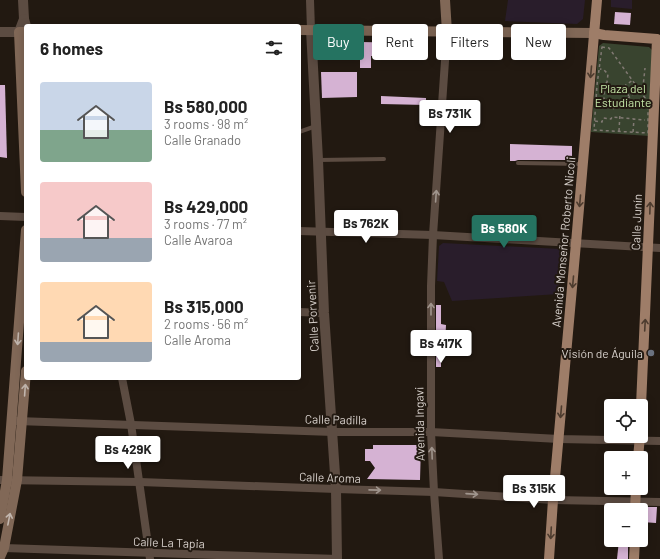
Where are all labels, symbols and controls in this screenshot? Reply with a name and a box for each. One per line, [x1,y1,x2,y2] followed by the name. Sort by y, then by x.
[313,24,364,60] chip: Buy
[372,24,428,60] chip: Rent
[436,24,503,60] chip: Filters
[511,24,566,60] chip: New
[263,37,285,59] icon: filters
[40,38,103,58] text: 6 homes
[587,65,594,78] one-way arrow
[595,81,651,109] park label: Plaza del Estudiante
[164,96,248,116] text: Bs 580,000
[72,98,120,146] icon: home
[413,100,487,134] pin: Bs 731K
[428,105,472,121] text: Bs 731K
[164,116,248,132] text: 3 rooms · 98 m²
[164,132,241,148] text: Calle Granado
[549,156,577,328] street label: Avenida Monseñor Roberto Nicoli
[432,190,439,203] one-way arrow
[576,194,584,207] one-way arrow
[628,194,644,250] street label: Calle Junín
[164,196,248,216] text: Bs 429,000
[72,198,120,246] icon: home
[646,202,653,215] one-way arrow
[329,210,403,244] pin: Bs 762K
[343,215,389,231] text: Bs 762K
[467,215,541,249] pin: Bs 580K
[164,216,247,232] text: 3 rooms · 77 m²
[481,220,527,236] text: Bs 580K
[164,232,233,248] text: Calle Avaroa
[569,275,576,288] one-way arrow
[303,279,321,352] street label: Calle Porvenir
[164,296,244,316] text: Bs 315,000
[72,298,120,346] icon: home
[427,303,435,316] one-way arrow
[164,316,248,332] text: 2 rooms · 56 m²
[641,319,648,332] one-way arrow
[404,330,478,364] pin: Bs 417K
[14,332,21,345] one-way arrow
[164,332,231,348] text: Calle Aroma
[420,335,462,351] text: Bs 417K
[562,346,643,360] place label: Visión de Águila
[646,348,656,358] marker: Visión de Águila
[21,384,28,397] one-way arrow
[411,387,427,461] street label: Avenida Ingavi
[604,399,648,547] map controls
[604,399,648,443] button: locate
[557,405,565,418] one-way arrow
[305,411,367,427] street label: Calle Padilla
[91,436,165,470] pin: Bs 429K
[104,441,152,457] text: Bs 429K
[428,447,436,460] one-way arrow
[604,451,648,495] button: +
[299,469,361,485] street label: Calle Aroma
[497,475,571,509] pin: Bs 315K
[512,480,556,496] text: Bs 315K
[368,487,381,494] one-way arrow
[465,491,478,498] one-way arrow
[604,503,648,547] button: −
[6,513,14,526] one-way arrow
[547,526,554,539] one-way arrow
[133,534,205,550] street label: Calle La Tapia

